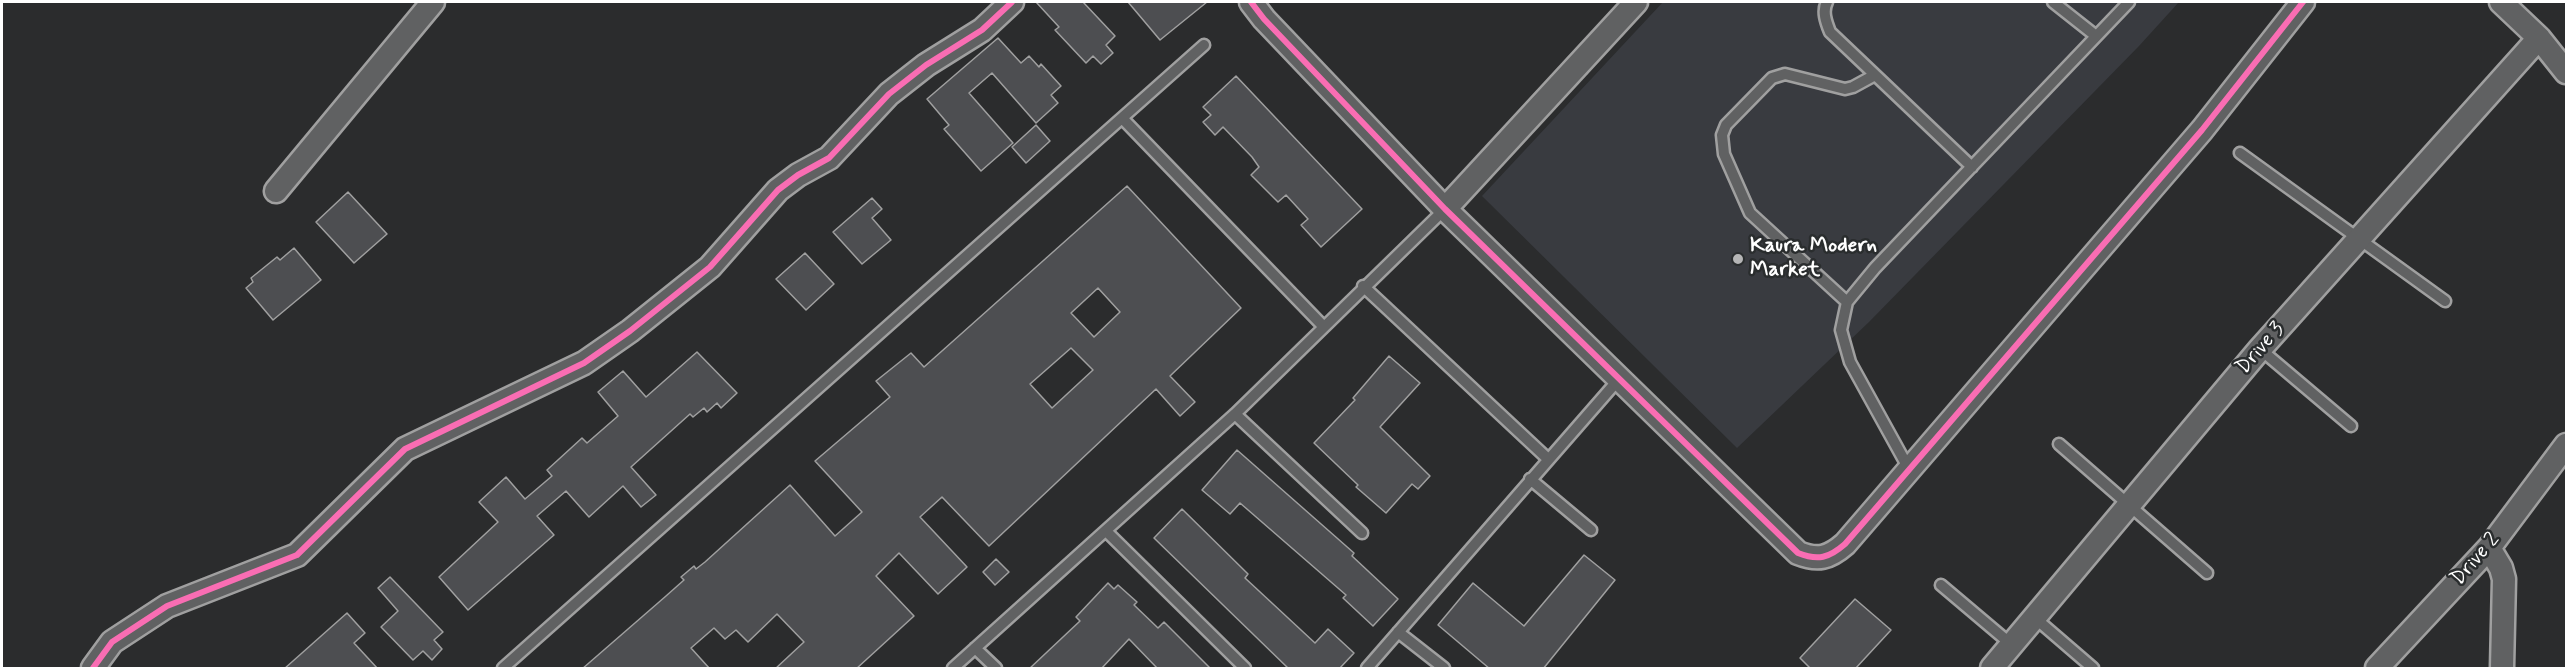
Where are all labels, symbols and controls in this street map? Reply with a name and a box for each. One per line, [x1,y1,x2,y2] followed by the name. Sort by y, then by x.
[1750,234,1877,284] place label: Kaura Modern Market
[1731,252,1745,266] marker: Kaura Modern Market
[2231,318,2291,380] street label: Drive 3
[2446,528,2506,592] street label: Drive 2

